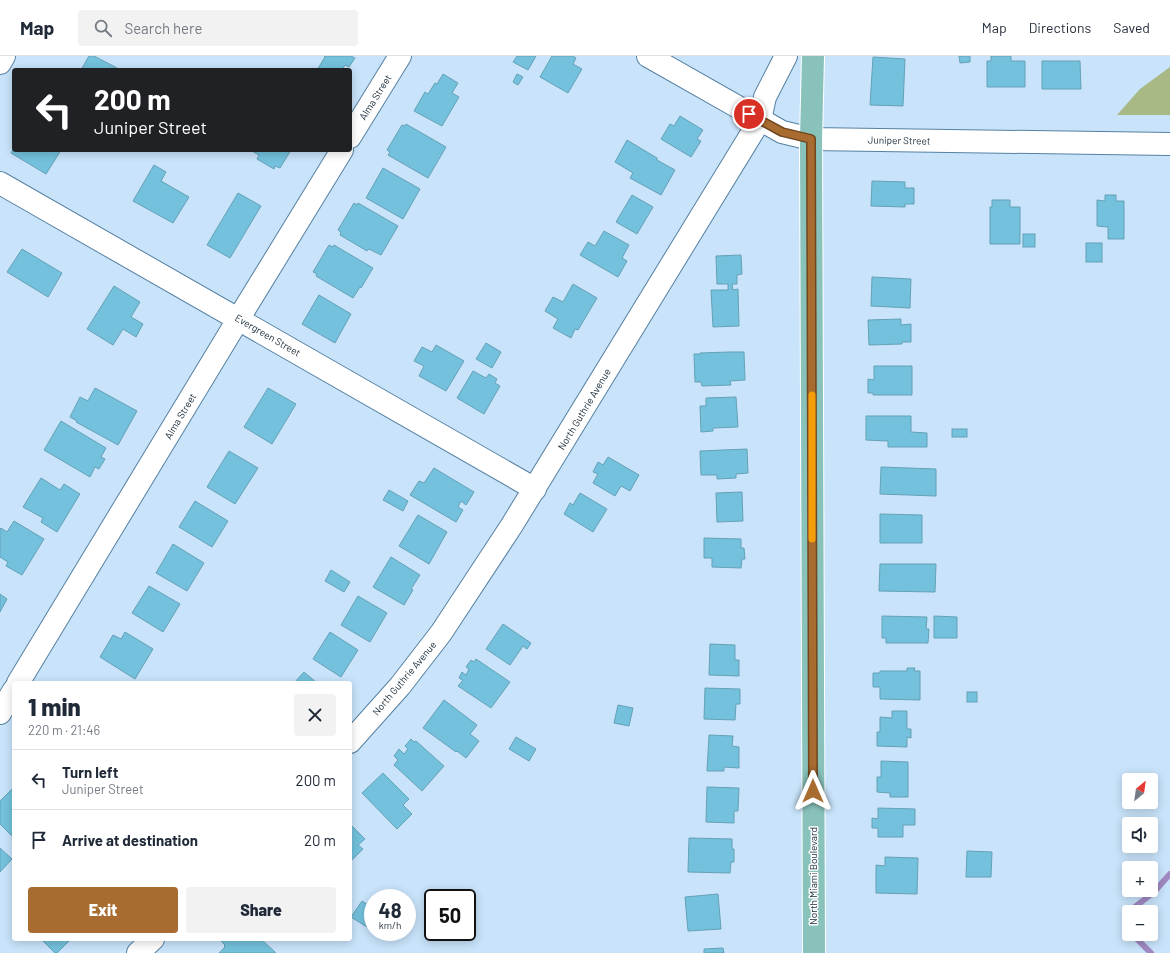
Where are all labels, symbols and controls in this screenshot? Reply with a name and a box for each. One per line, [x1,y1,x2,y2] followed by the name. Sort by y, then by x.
[78,10,358,46] search box
[20,16,54,39] text: Map
[92,17,114,39] icon: search
[124,19,202,37] text: Search here
[982,19,1007,36] text: Map
[1029,19,1091,36] text: Directions
[1113,19,1150,36] text: Saved
[356,72,394,122] street label: Alma Street
[94,82,171,116] text: 200 m
[28,84,80,136] icon: left
[732,97,766,131] pin
[738,103,760,125] icon: arrive
[94,116,207,138] text: Juniper Street
[868,133,931,147] street label: Juniper Street
[233,311,303,359] street label: Evergreen Street
[555,366,613,452] street label: North Guthrie Avenue
[162,391,198,441] street label: Alma Street
[370,639,438,717] street label: North Guthrie Avenue
[28,692,81,721] text: 1 min
[294,694,336,736] button: close
[28,722,100,738] text: 220 m · 21:46
[62,763,118,781] text: Turn left
[28,769,50,791] icon: left
[792,770,834,812] position arrow
[296,771,336,789] text: 200 m
[1122,773,1158,809] north arrow
[1122,773,1158,941] map controls
[62,781,144,797] text: Juniper Street
[1122,817,1158,853] button: sound
[807,827,819,925] street label: North Miami Boulevard
[28,829,50,851] icon: arrive
[62,831,198,849] text: Arrive at destination
[304,831,336,849] text: 20 m
[1122,861,1158,897] button: +
[28,887,178,933] button: Exit
[186,887,336,933] button: Share
[424,889,476,941] speed limit sign: 50
[379,898,401,922] text: 48
[1122,905,1158,941] button: −
[379,919,401,931] text: km/h

